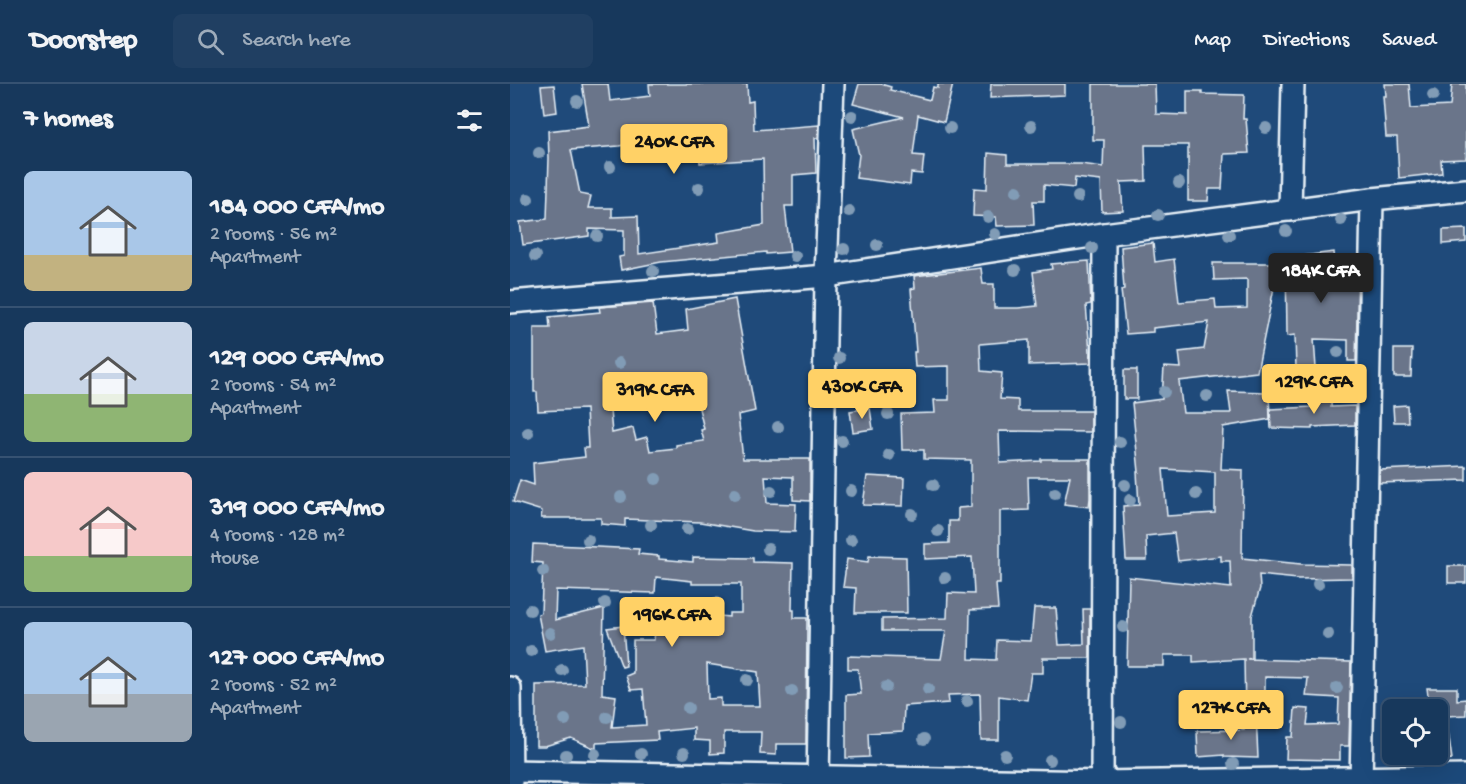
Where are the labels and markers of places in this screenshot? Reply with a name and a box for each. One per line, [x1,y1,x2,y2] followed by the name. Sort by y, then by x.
[612,124,736,175] pin: 240K CFA
[1259,253,1383,304] pin: 184K CFA
[1252,364,1376,415] pin: 129K CFA
[800,369,924,420] pin: 430K CFA
[593,372,717,423] pin: 319K CFA
[610,597,734,648] pin: 196K CFA
[1169,690,1293,741] pin: 127K CFA

